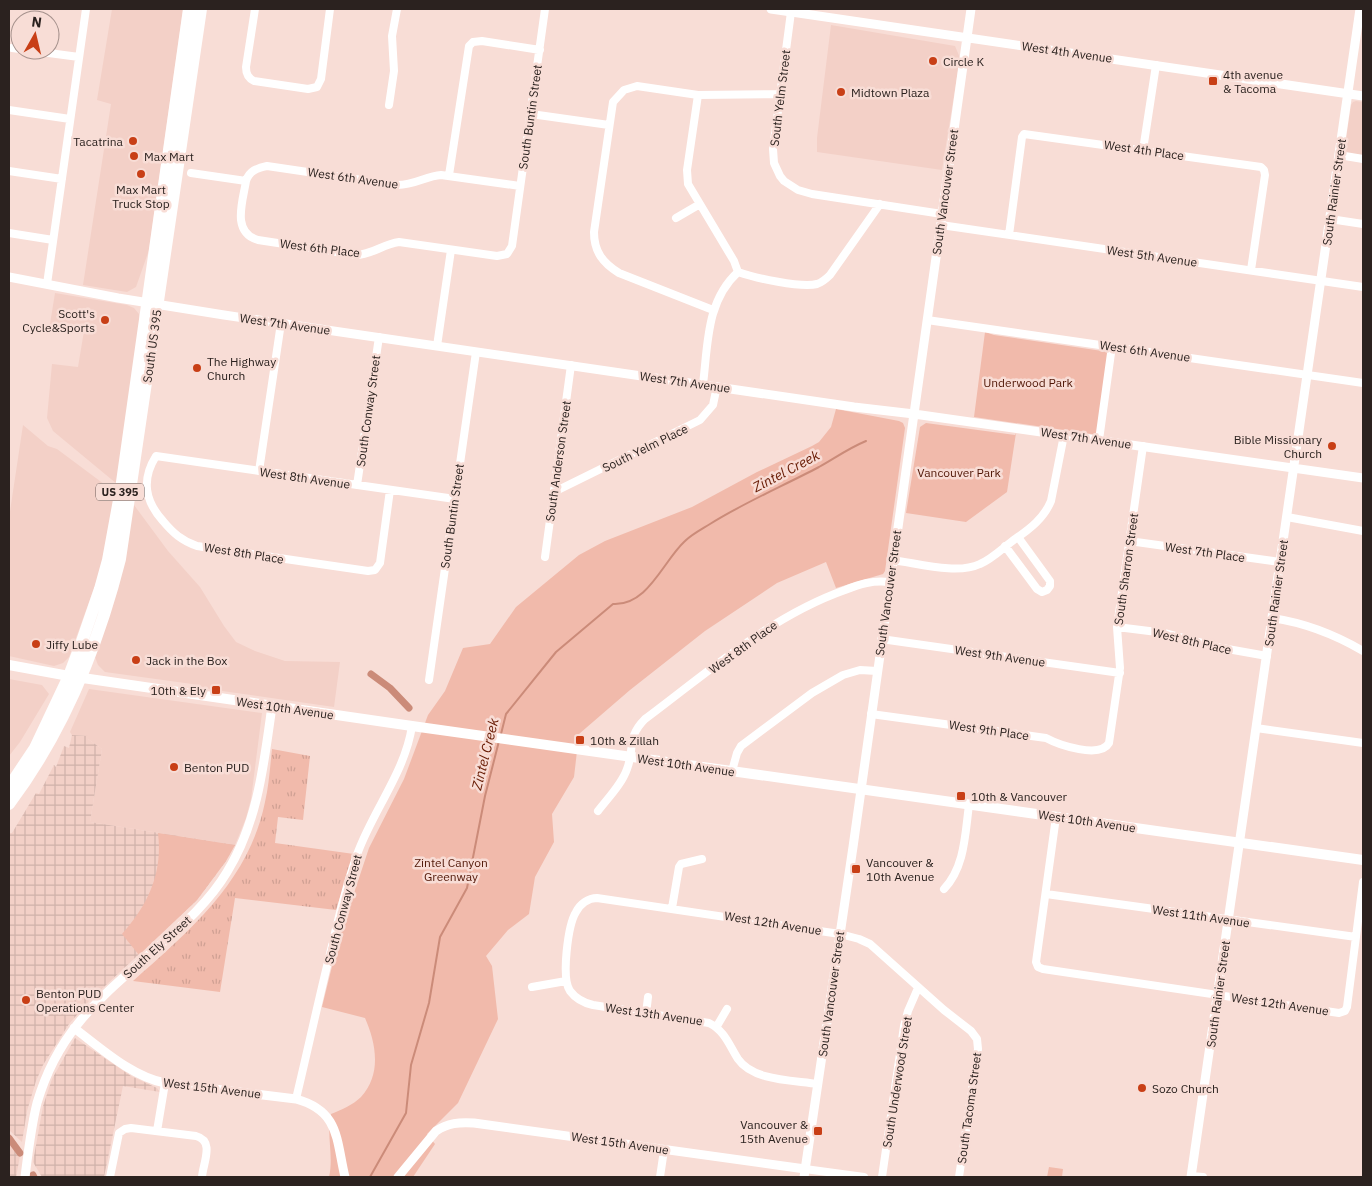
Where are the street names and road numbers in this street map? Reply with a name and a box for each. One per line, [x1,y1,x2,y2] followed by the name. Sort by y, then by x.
[1021,38,1114,66] street label: West 4th Avenue
[767,49,793,147] street label: South Yelm Street
[515,64,545,170] street label: South Buntin Street
[929,128,961,256] street label: South Vancouver Street
[1103,137,1185,163] street label: West 4th Place
[1319,138,1349,246] street label: South Rainier Street
[307,164,400,192] street label: West 6th Avenue
[279,236,361,260] street label: West 6th Place
[1106,242,1199,270] street label: West 5th Avenue
[139,308,165,384] street label: South US 395
[239,310,332,338] street label: West 7th Avenue
[1099,337,1192,365] street label: West 6th Avenue
[353,354,383,468] street label: South Conway Street
[639,368,732,396] street label: West 7th Avenue
[542,400,574,522] street label: South Anderson Street
[600,421,691,475] street label: South Yelm Place
[1040,424,1133,452] street label: West 7th Avenue
[437,463,467,569] street label: South Buntin Street
[259,464,352,492] street label: West 8th Avenue
[96,484,144,501] road number: US 395
[1111,512,1141,626] street label: South Sharron Street
[872,529,904,657] street label: South Vancouver Street
[203,539,285,567] street label: West 8th Place
[1164,539,1246,565] street label: West 7th Place
[1261,539,1291,647] street label: South Rainier Street
[706,617,780,677] street label: West 8th Place
[1151,625,1233,657] street label: West 8th Place
[954,642,1047,670] street label: West 9th Avenue
[235,694,335,722] street label: West 10th Avenue
[948,717,1030,743] street label: West 9th Place
[636,751,736,779] street label: West 10th Avenue
[1037,807,1137,835] street label: West 10th Avenue
[321,853,365,965] street label: South Conway Street
[1151,902,1251,930] street label: West 11th Avenue
[723,908,823,938] street label: West 12th Avenue
[120,913,194,981] street label: South Ely Street
[815,930,847,1058] street label: South Vancouver Street
[1203,940,1233,1048] street label: South Rainier Street
[1230,990,1330,1018] street label: West 12th Avenue
[604,1000,704,1028] street label: West 13th Avenue
[879,1015,915,1149] street label: South Underwood Street
[954,1051,984,1165] street label: South Tacoma Street
[162,1075,262,1101] street label: West 15th Avenue
[570,1129,670,1157] street label: West 15th Avenue

